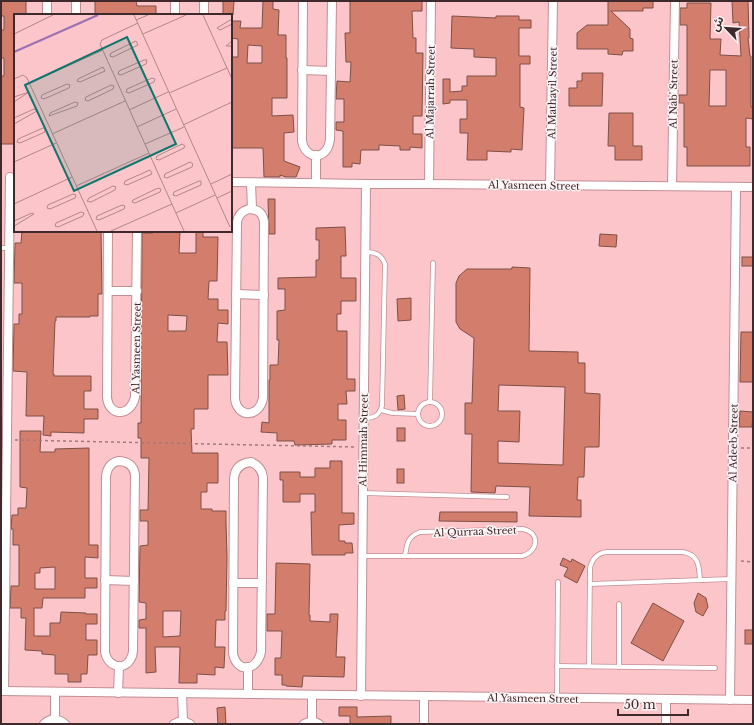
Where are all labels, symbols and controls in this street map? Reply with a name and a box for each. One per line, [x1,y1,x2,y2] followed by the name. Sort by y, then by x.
[706,8,746,48] north arrow
[14,14,232,232] inset map
[707,14,726,34] text: ش
[423,45,438,140] street label: Al Majarrah Street
[545,47,560,140] street label: Al Mathayil Street
[666,59,681,130] street label: Al Nab' Street
[487,178,580,193] street label: Al Yasmeen Street
[129,302,144,395] street label: Al Yasmeen Street
[356,393,371,488] street label: Al Himmah Street
[726,403,741,483] street label: Al Adeeb Street
[432,524,517,539] street label: Al Qurraa Street
[486,691,579,706] street label: Al Yasmeen Street
[618,691,688,717] scale bar
[624,697,656,712] text: 50 m

